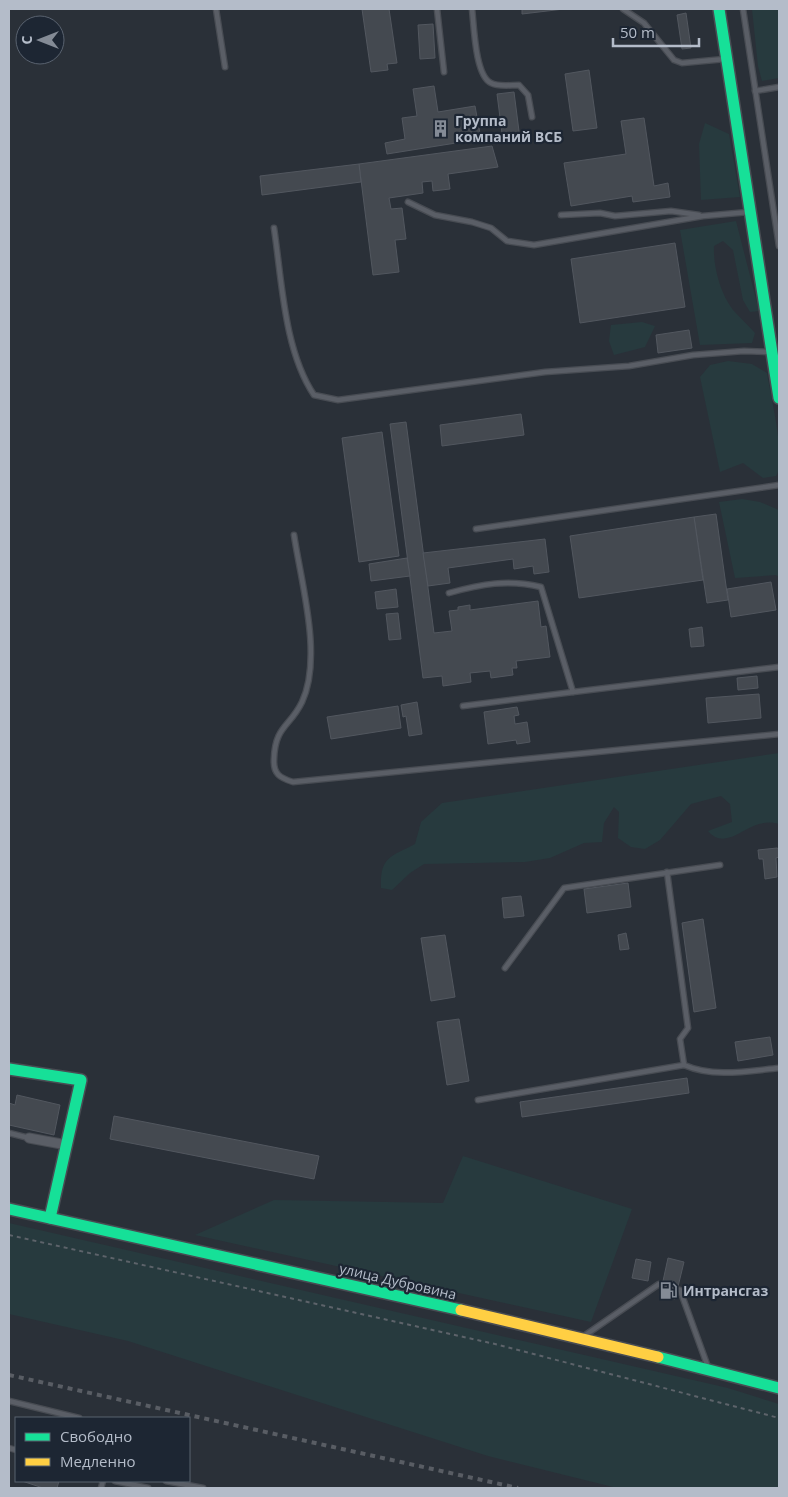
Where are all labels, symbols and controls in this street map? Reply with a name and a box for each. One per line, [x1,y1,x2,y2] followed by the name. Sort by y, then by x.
[15,15,65,65] north arrow
[613,15,699,47] scale bar
[620,22,655,42] text: 50 m
[17,35,36,44] text: С
[455,111,562,146] place label: Группа компаний ВСБ
[431,118,451,138] building icon: Группа компаний ВСБ
[338,1258,458,1304] street label: улица Дубровина
[659,1280,679,1300] fuel station icon: Интрансгаз
[683,1281,768,1300] place label: Интрансгаз
[15,1417,190,1482] legend
[60,1426,132,1446] text: Свободно
[60,1451,136,1471] text: Медленно

